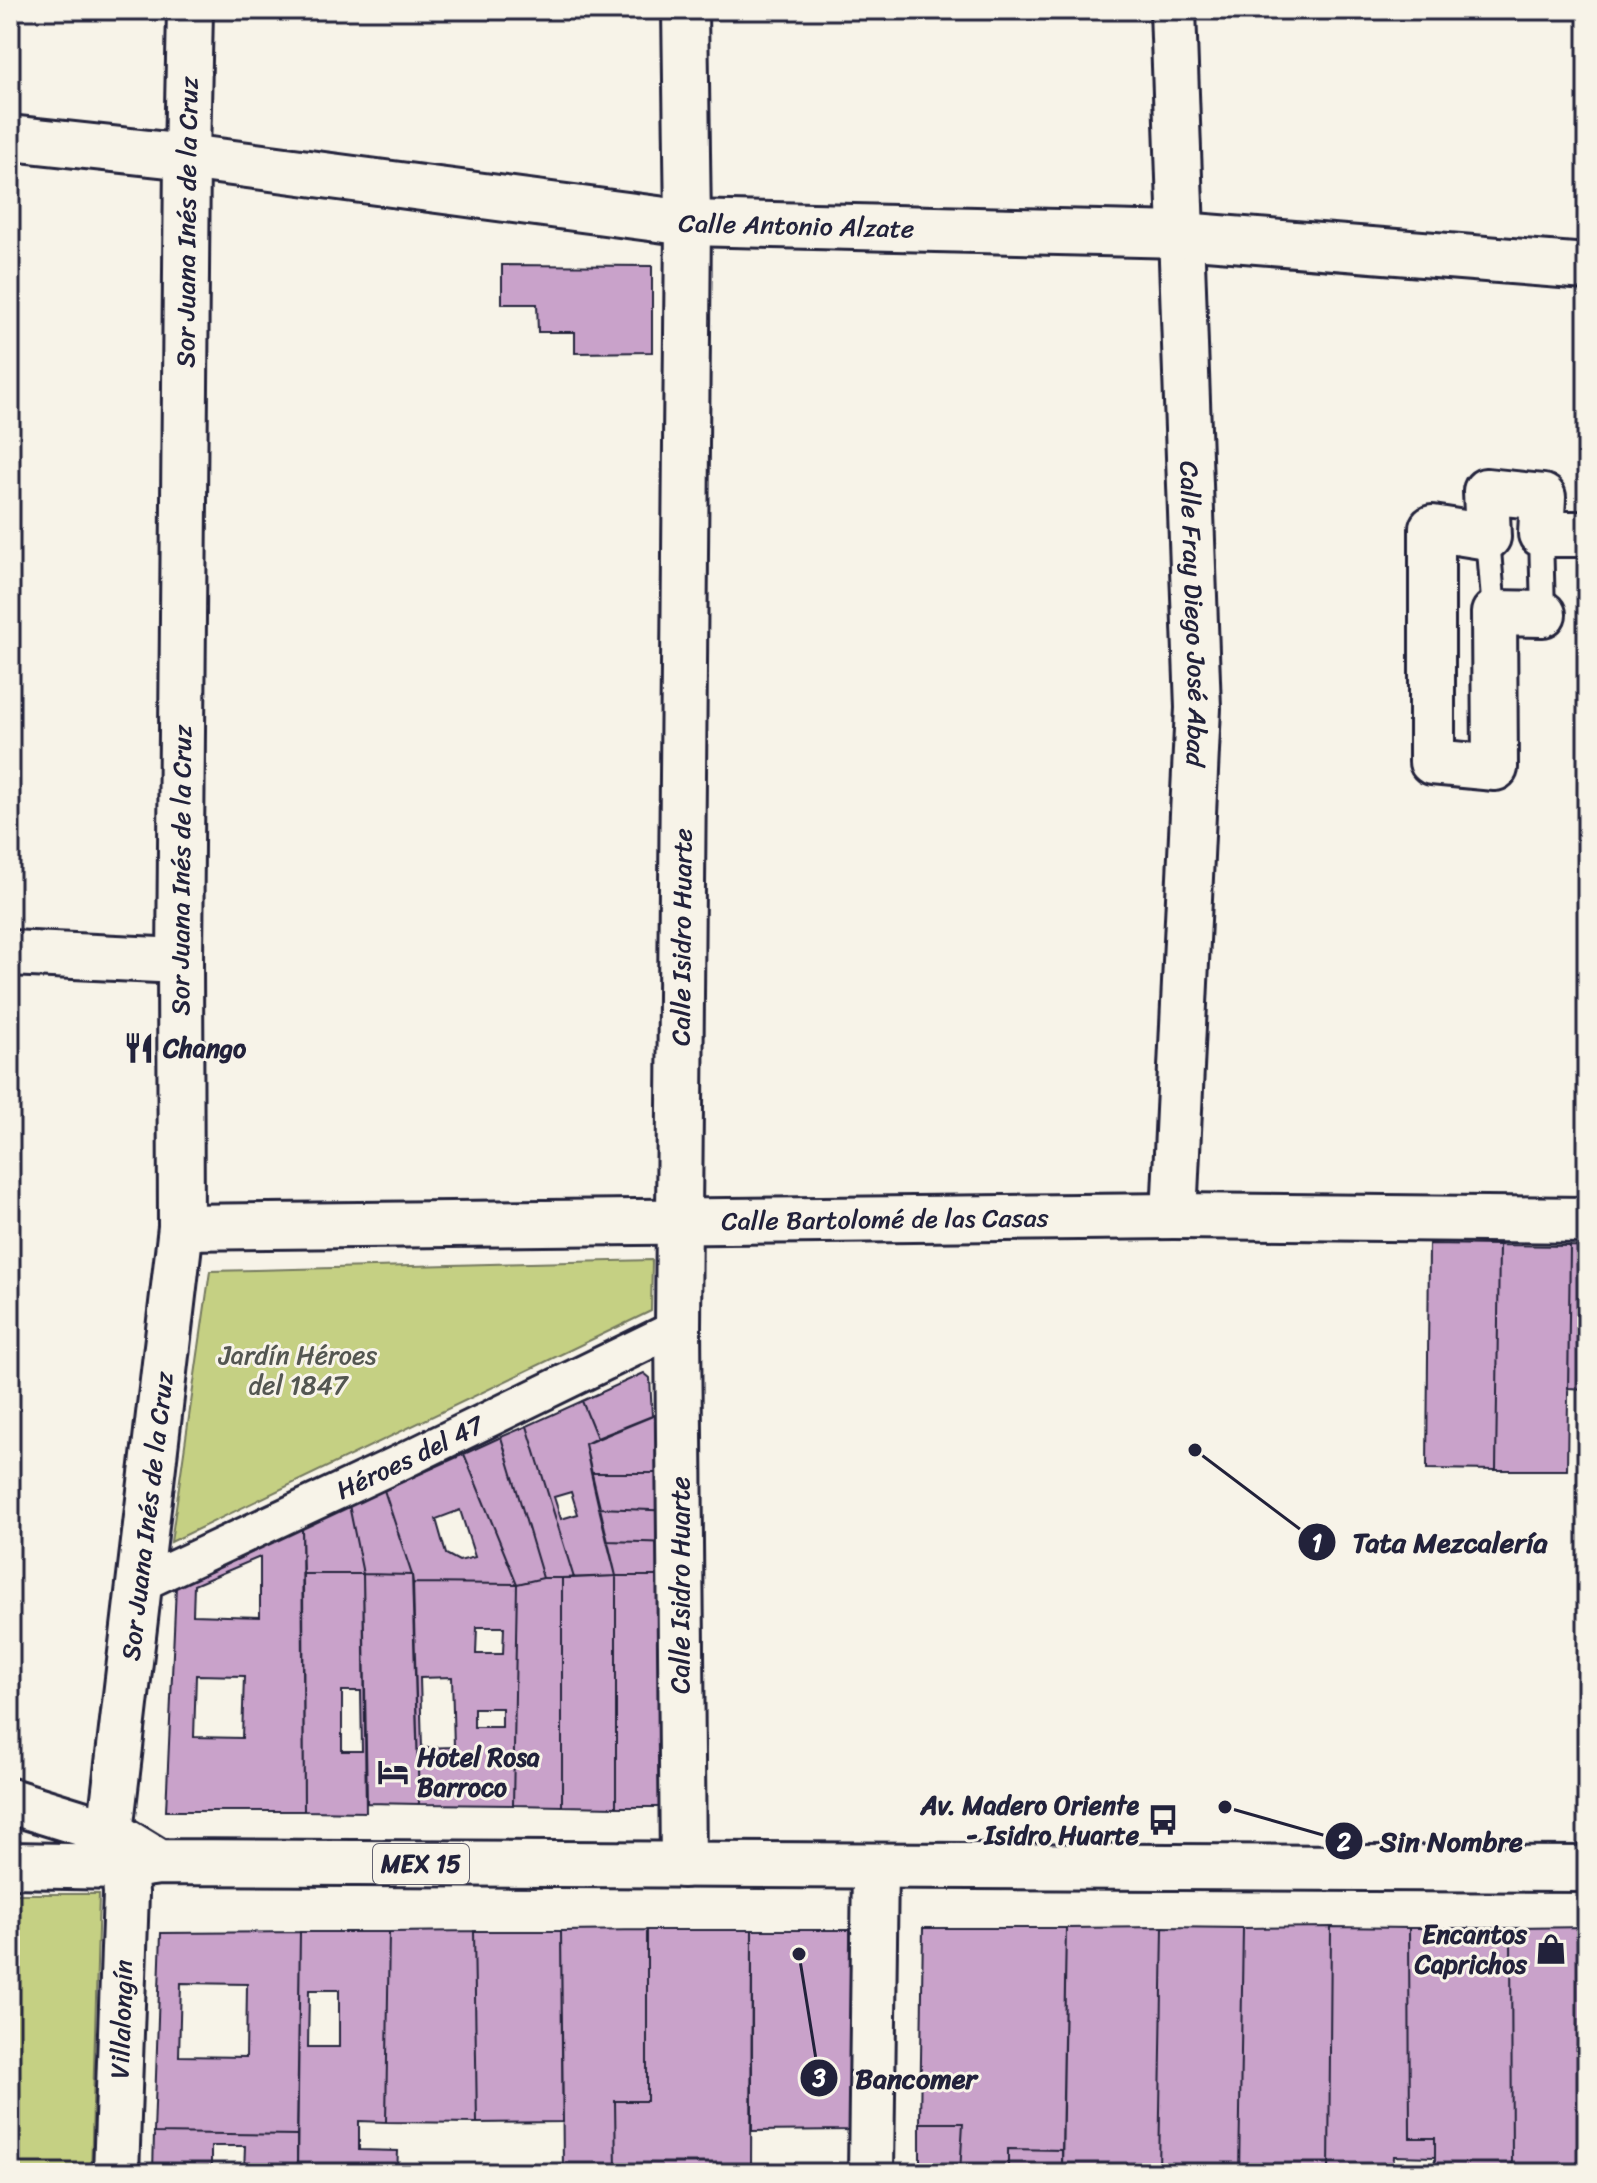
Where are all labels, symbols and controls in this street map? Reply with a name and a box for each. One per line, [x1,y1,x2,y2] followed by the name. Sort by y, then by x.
[162,76,212,368] street label: Sor Juana Inés de la Cruz
[676,199,915,252] street label: Calle Antonio Alzate
[1166,460,1221,770] street label: Calle Fray Diego José Abad
[157,724,205,1016] street label: Sor Juana Inés de la Cruz
[658,828,706,1046] street label: Calle Isidro Huarte
[162,1025,247,1071] place label: Chango
[122,1031,156,1065] restaurant icon: Chango
[721,1194,1049,1244] street label: Calle Bartolomé de las Casas
[218,1332,377,1408] park label: Jardín Héroes del 1847
[107,1368,187,1663] street label: Sor Juana Inés de la Cruz
[328,1401,494,1512] street label: Héroes del 47
[657,1476,703,1694] street label: Calle Isidro Huarte
[1297,1516,1563,1568] callout: Tata Mezcalería
[1352,1518,1548,1567] text: Tata Mezcalería
[1312,1522,1322,1564] text: 1
[417,1734,540,1810] place label: Hotel Rosa Barroco
[376,1755,410,1789] hotel icon: Hotel Rosa Barroco
[920,1782,1140,1858] place label: Av. Madero Oriente - Isidro Huarte
[1146,1803,1180,1837] bus stop icon: Av. Madero Oriente - Isidro Huarte
[1324,1815,1539,1867] callout: Sin Nombre
[1378,1817,1523,1866] text: Sin Nombre
[1336,1821,1351,1863] text: 2
[373,1844,469,1884] road number: MEX 15
[1414,1911,1528,1987] place label: Encantos Caprichos
[1534,1932,1568,1966] shop icon: Encantos Caprichos
[96,1959,147,2080] street label: Villalongín
[799,2052,993,2104] callout: Bancomer
[855,2054,979,2103] text: Bancomer
[811,2057,826,2099] text: 3

